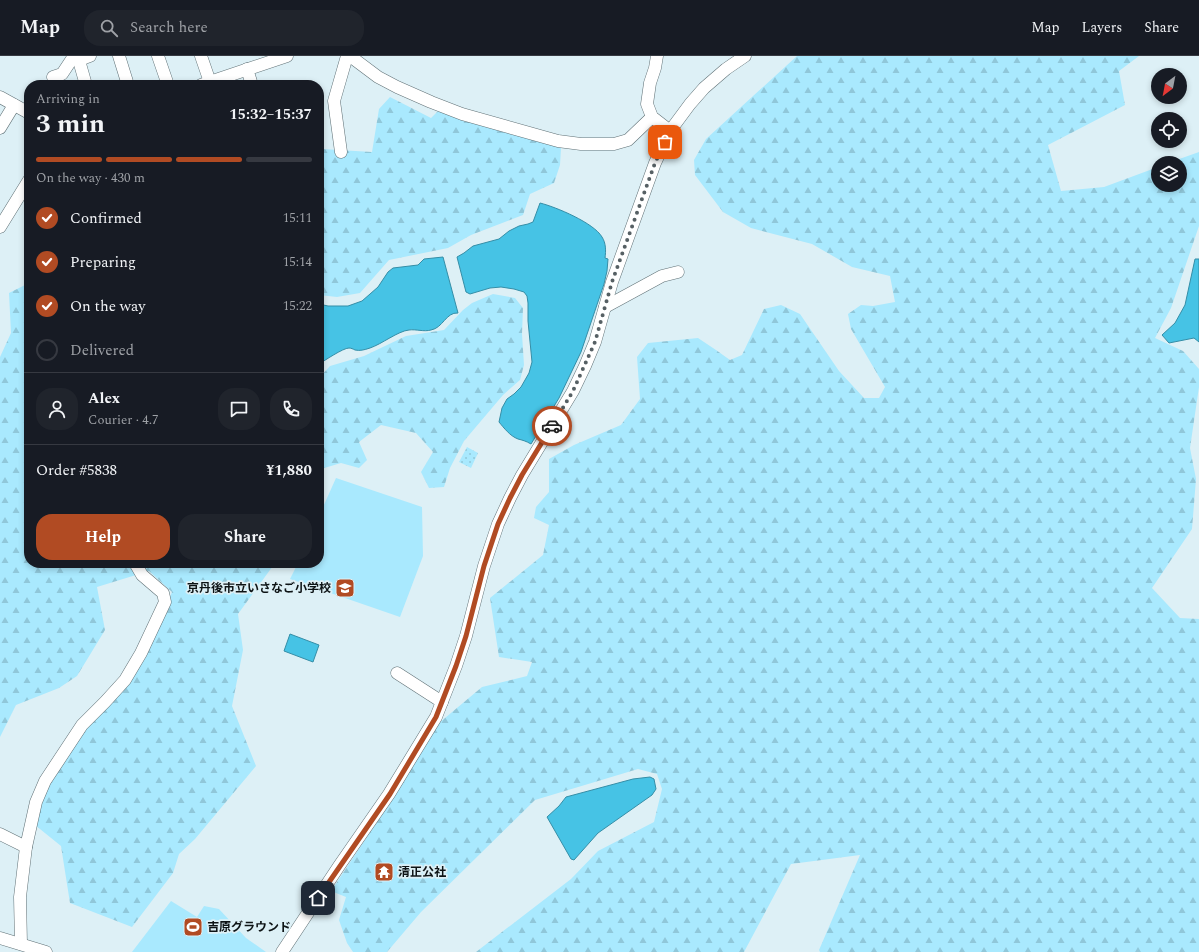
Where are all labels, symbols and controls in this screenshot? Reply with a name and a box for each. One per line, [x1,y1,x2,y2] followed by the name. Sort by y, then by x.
[84,10,364,46] search box
[20,13,60,42] text: Map
[130,16,208,39] text: Search here
[98,17,120,39] icon: search
[1031,17,1060,38] text: Map
[1082,17,1122,38] text: Layers
[1144,17,1179,38] text: Share
[1151,68,1187,104] north arrow
[1151,68,1187,192] map controls
[36,89,100,109] text: Arriving in
[229,103,312,126] text: 15:32–15:37
[36,104,105,144] text: 3 min
[1151,112,1187,148] button: locate
[648,125,682,159] pin
[654,131,676,153] icon: bag
[1151,156,1187,192] button: layers
[36,168,145,188] text: On the way · 430 m
[36,207,58,229] icon: check
[70,207,142,230] text: Confirmed
[283,208,312,228] text: 15:11
[36,251,58,273] icon: check
[70,251,136,274] text: Preparing
[283,252,312,272] text: 15:14
[36,295,58,317] icon: check
[70,295,145,318] text: On the way
[283,296,312,316] text: 15:22
[70,339,134,362] text: Delivered
[88,387,120,410] text: Alex
[36,388,78,430] button: person
[218,388,260,430] button: chat
[270,388,312,430] button: phone
[532,406,572,446] courier
[88,410,158,430] text: Courier · 4.7
[541,415,563,437] icon: car
[36,459,117,482] text: Order #5838
[266,459,312,482] text: ¥1,880
[36,514,170,560] button: Help
[178,514,312,560] button: Share
[334,577,356,599] school or university icon: 京丹後市立いさなご小学校
[187,579,331,598] place label: 京丹後市立いさなご小学校
[373,861,395,883] temple icon: 清正公社
[398,863,446,882] place label: 清正公社
[301,881,335,915] pin
[307,887,329,909] icon: home
[182,916,204,938] sports icon: 吉原グラウンド
[207,918,291,937] place label: 吉原グラウンド

